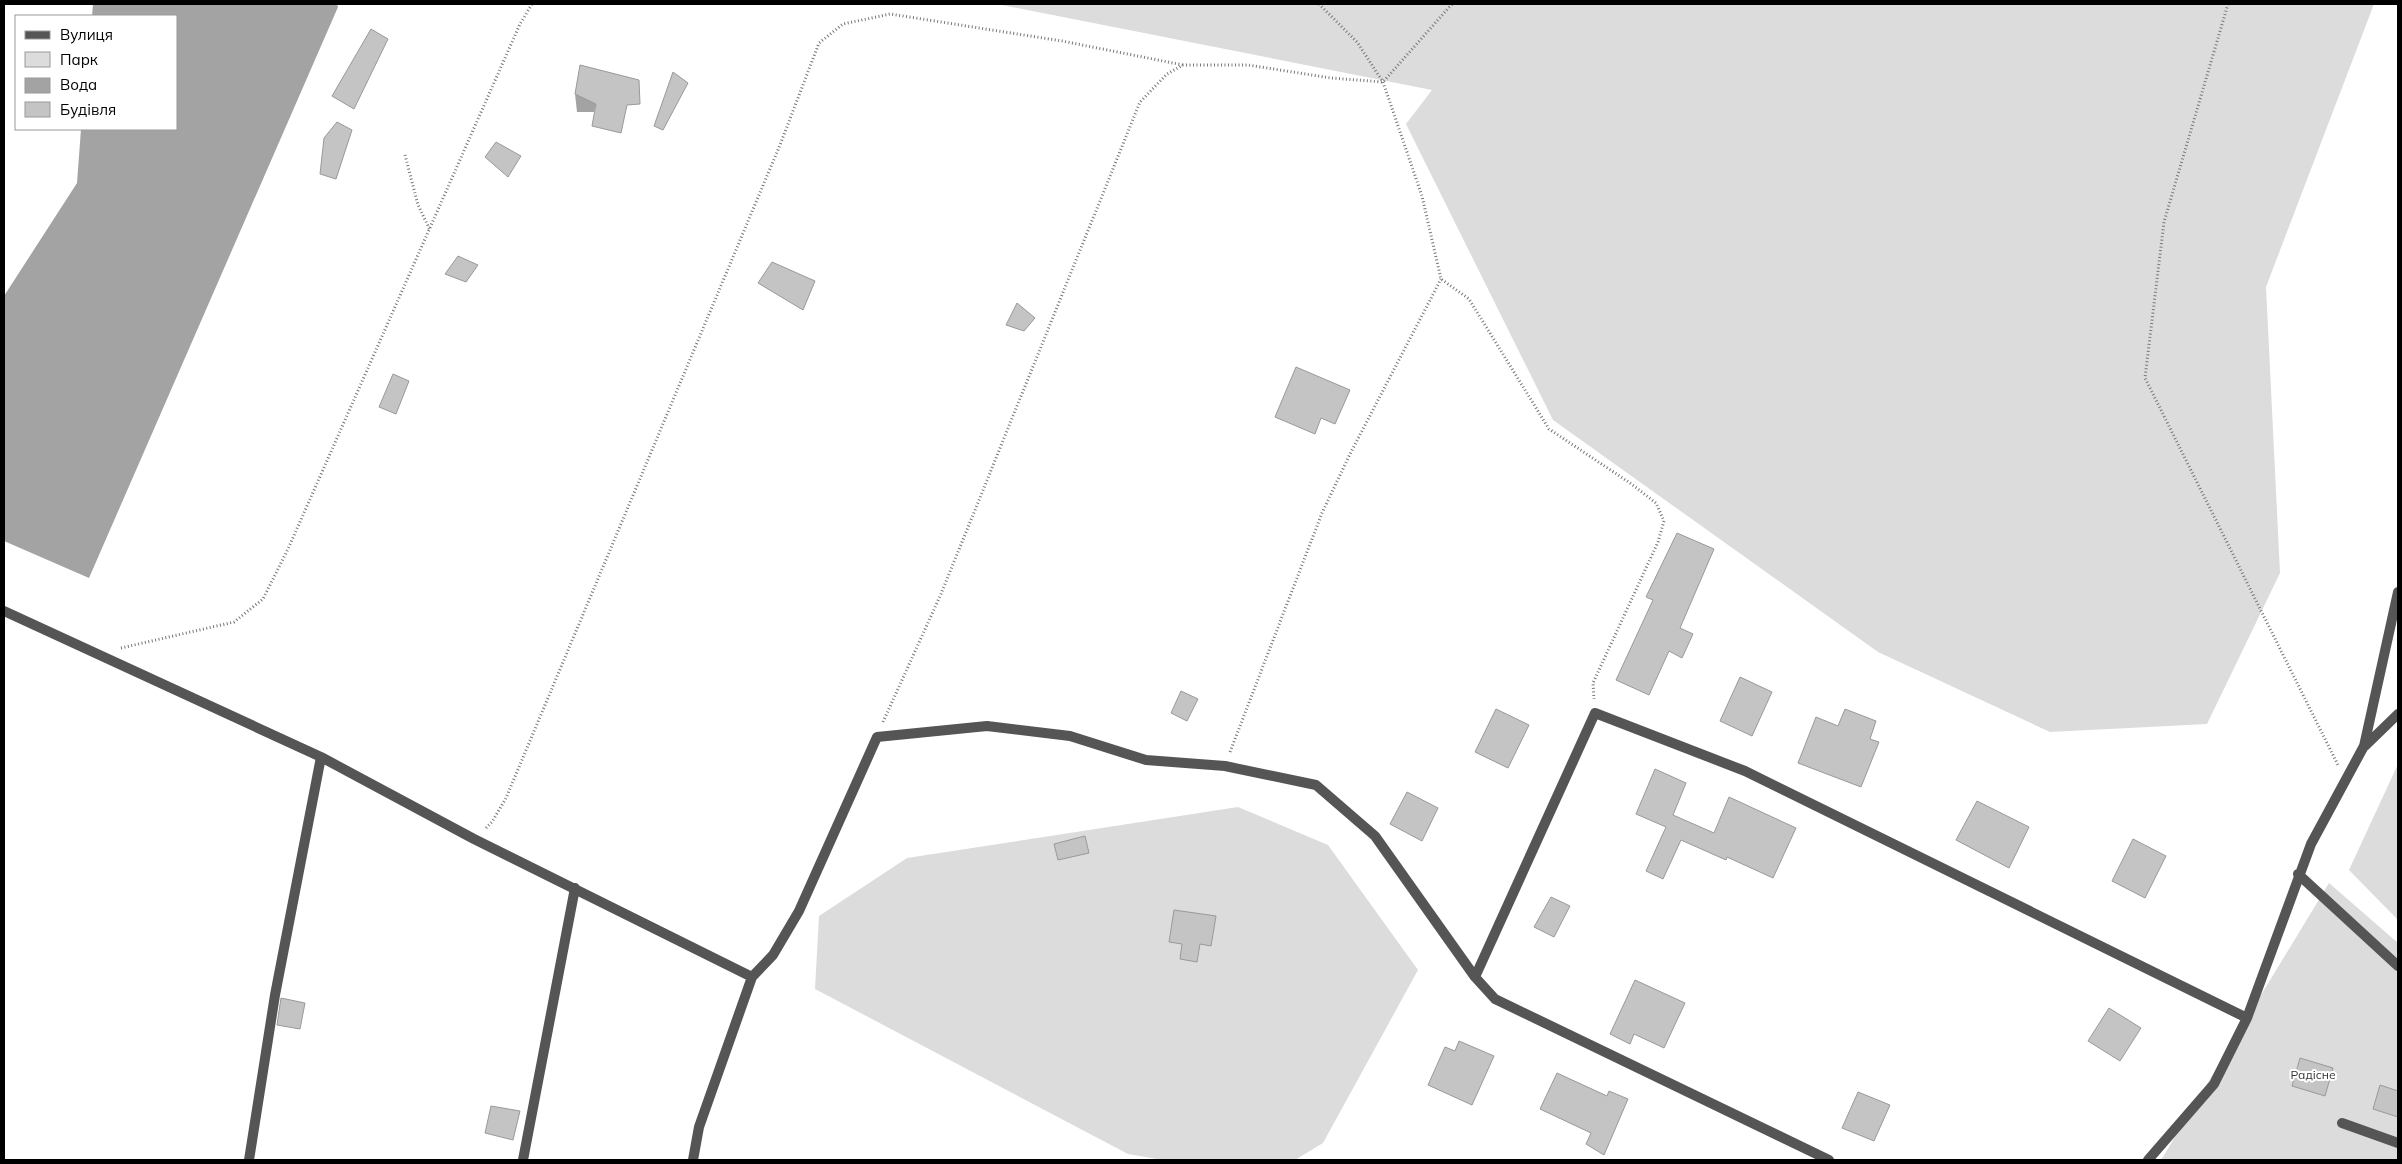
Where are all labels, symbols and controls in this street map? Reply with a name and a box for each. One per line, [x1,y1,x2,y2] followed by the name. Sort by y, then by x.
[15,15,178,130] legend
[60,25,113,44] text: Вулиця
[60,50,99,69] text: Парк
[60,75,97,94] text: Вода
[60,100,116,119] text: Будівля
[2290,1067,2336,1082] park label: Радісне

